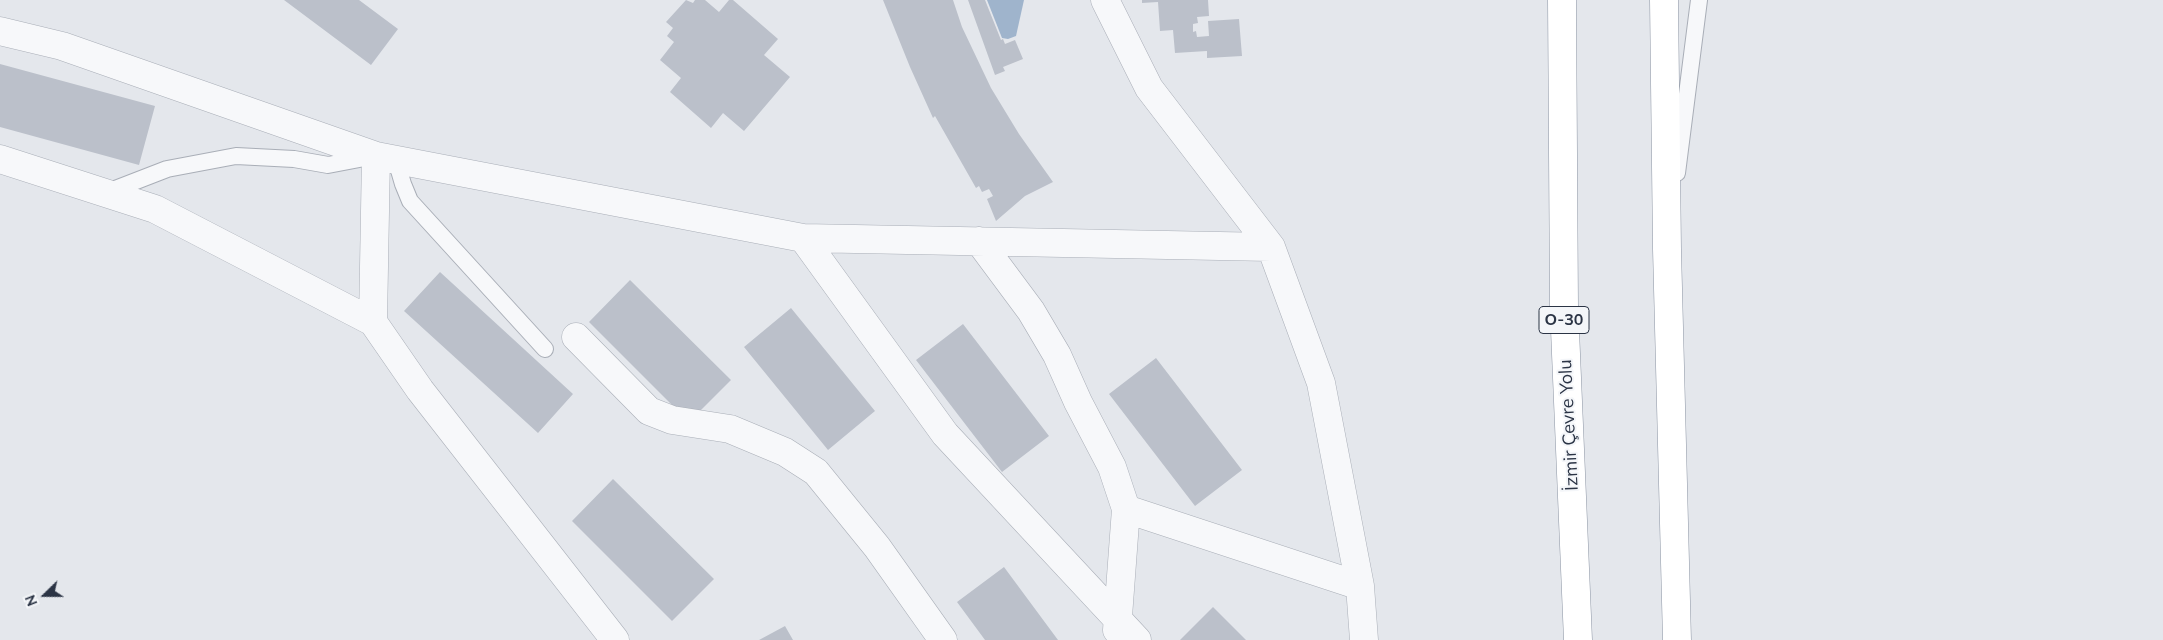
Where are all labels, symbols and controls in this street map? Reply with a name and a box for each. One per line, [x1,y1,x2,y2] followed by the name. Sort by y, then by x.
[1539,306,1589,334] road number: O-30
[1555,359,1583,491] street label: İzmir Çevre Yolu
[20,570,70,620] north arrow
[21,592,41,609] text: N

